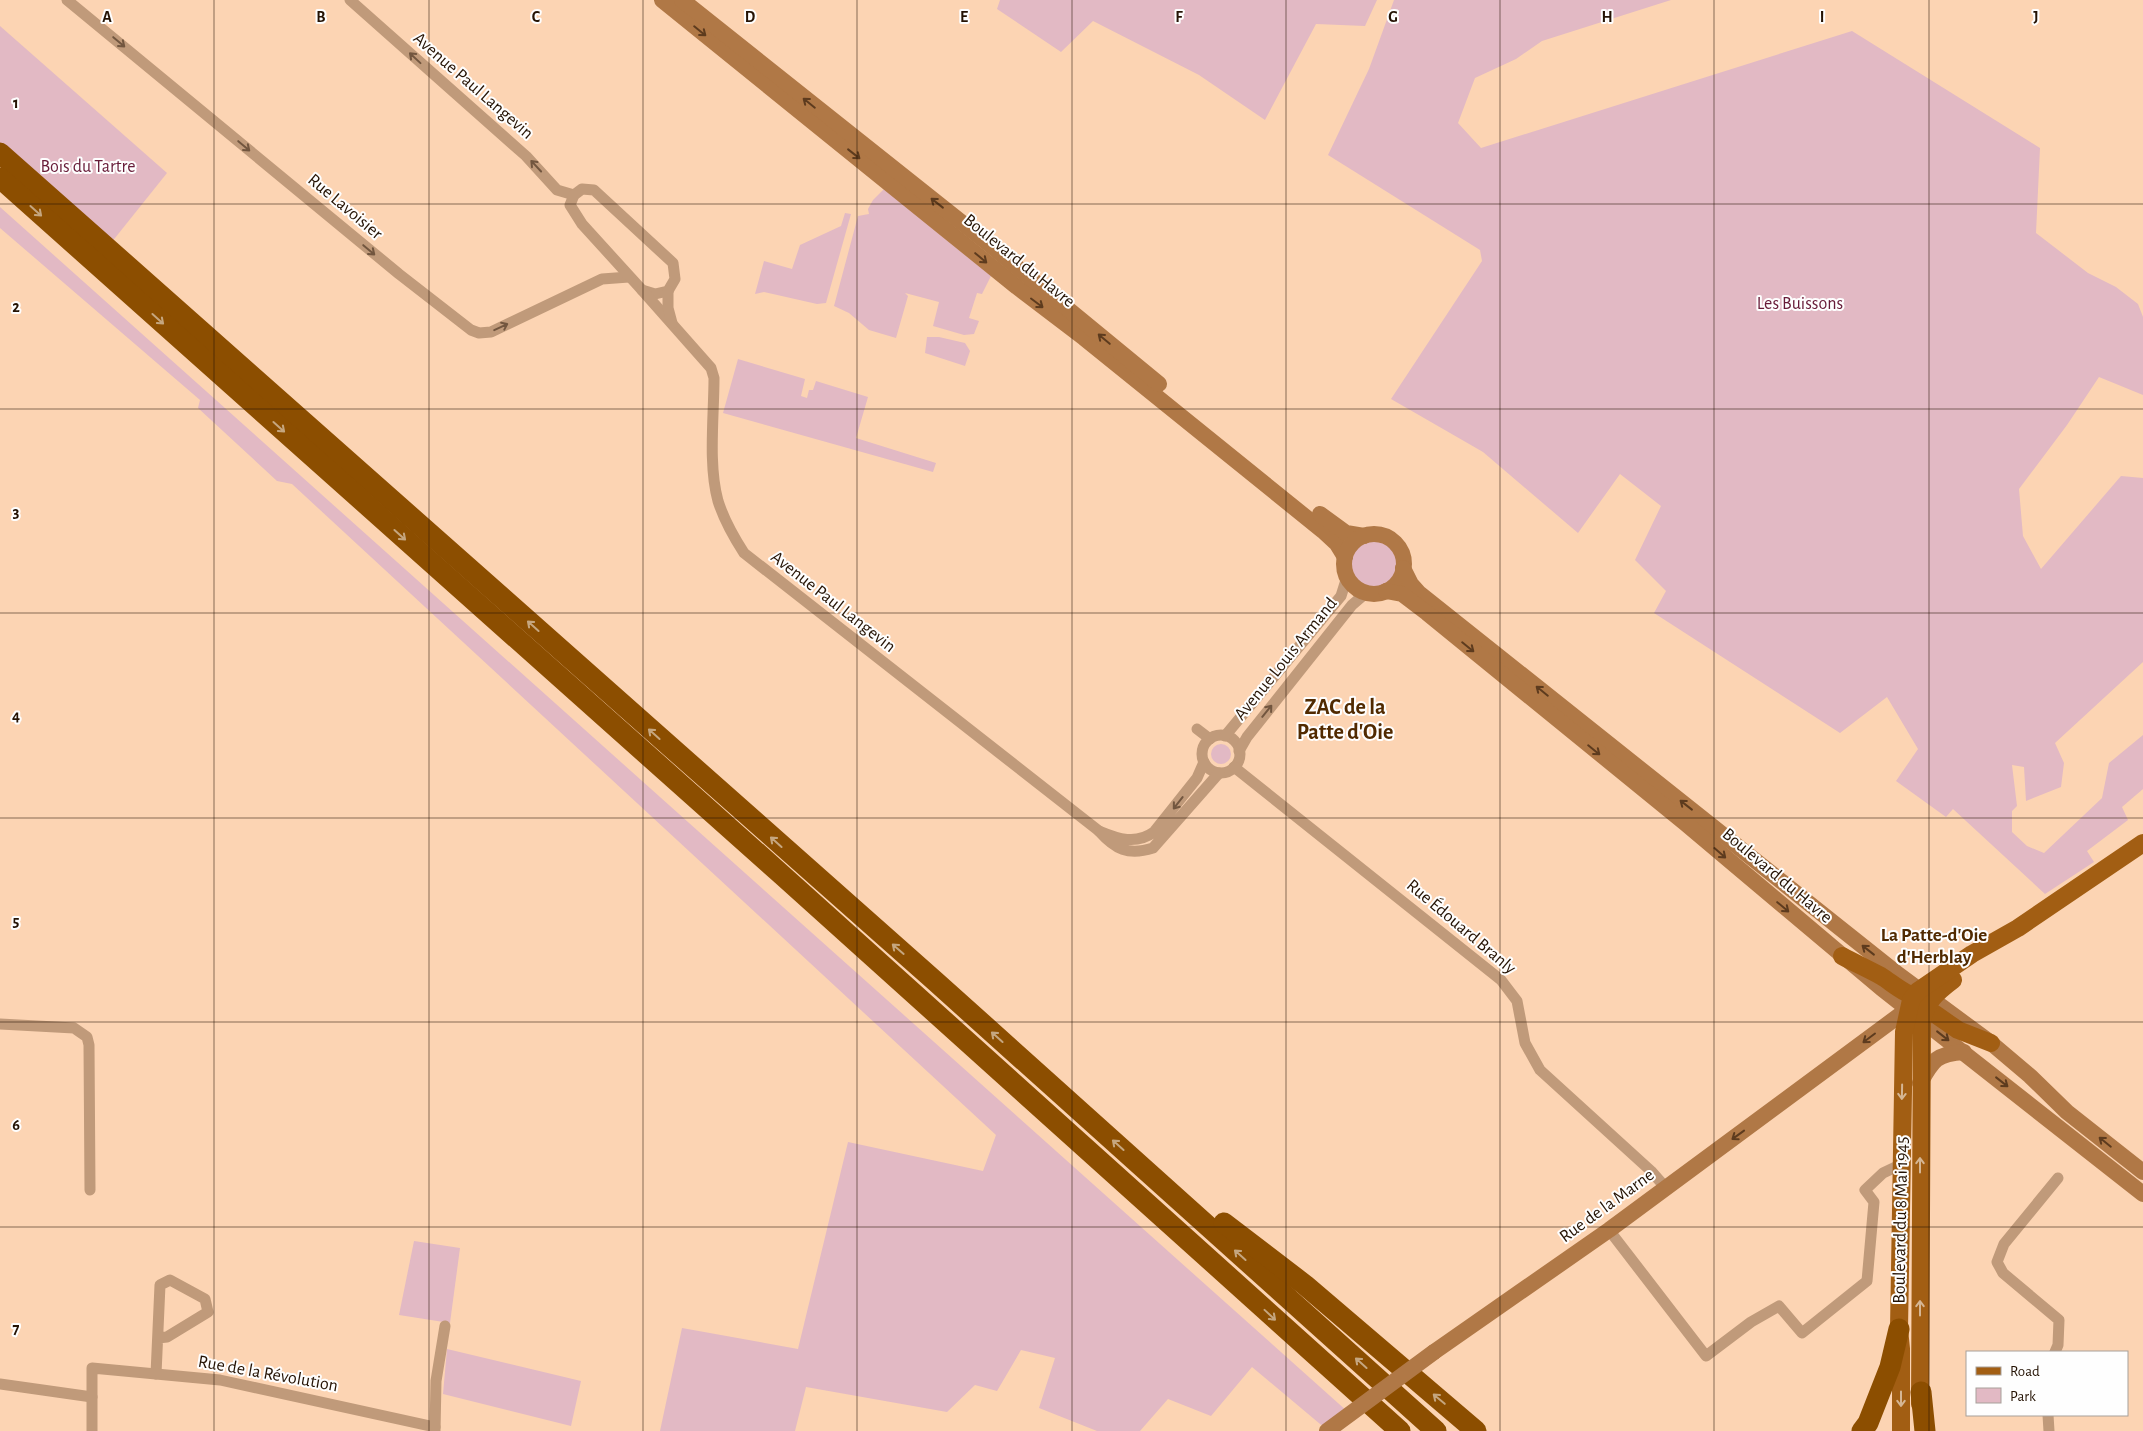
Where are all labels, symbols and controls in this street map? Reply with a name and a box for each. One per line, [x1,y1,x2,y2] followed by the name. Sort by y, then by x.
[102,9,112,25] text: A
[316,9,326,25] text: B
[532,9,541,25] text: C
[745,9,756,25] text: D
[960,9,968,25] text: E
[1175,9,1183,25] text: F
[1388,9,1398,25] text: G
[1601,9,1613,25] text: H
[1820,9,1824,25] text: I
[2033,9,2039,25] text: J
[694,25,707,36] one-way arrow
[410,29,536,143] street label: Avenue Paul Langevin
[112,37,125,48] one-way arrow
[408,52,421,64] one-way arrow
[13,95,19,111] text: 1
[803,97,816,108] one-way arrow
[237,140,250,151] one-way arrow
[847,149,860,160] one-way arrow
[40,158,136,176] park label: Bois du Tartre
[530,160,542,173] one-way arrow
[304,171,386,243] street label: Rue Lavoisier
[931,197,944,208] one-way arrow
[30,205,43,217] one-way arrow
[960,211,1078,311] street label: Boulevard du Havre
[362,244,375,255] one-way arrow
[974,252,987,263] one-way arrow
[1757,295,1843,313] park label: Les Buissons
[1030,298,1044,308] one-way arrow
[12,299,20,315] text: 2
[151,313,164,325] one-way arrow
[494,322,509,332] one-way arrow
[1098,333,1111,344] one-way arrow
[273,421,286,433] one-way arrow
[13,504,20,520] text: 3
[394,529,407,541] one-way arrow
[767,548,899,656] street label: Avenue Paul Langevin
[1231,594,1341,724] street label: Avenue Louis Armand
[526,620,539,632] one-way arrow
[1462,642,1475,653] one-way arrow
[1536,685,1549,696] one-way arrow
[1297,696,1393,743] district label: ZAC de la Patte d'Oie
[1262,705,1273,718] one-way arrow
[12,708,20,724] text: 4
[648,728,661,740] one-way arrow
[1588,744,1601,755] one-way arrow
[1172,796,1183,809] one-way arrow
[1679,800,1692,811] one-way arrow
[1719,825,1835,927] street label: Boulevard du Havre
[769,836,782,847] one-way arrow
[1713,848,1726,859] one-way arrow
[1403,874,1521,978] street label: Rue Édouard Branly
[1776,902,1789,913] one-way arrow
[13,913,20,929] text: 5
[1881,926,1987,967] district label: La Patte-d'Oie d'Herblay
[892,944,905,955] one-way arrow
[1862,944,1875,955] one-way arrow
[991,1031,1004,1043] one-way arrow
[1936,1031,1950,1041] one-way arrow
[1863,1033,1876,1044] one-way arrow
[1995,1077,2008,1088] one-way arrow
[1897,1084,1907,1100] one-way arrow
[12,1117,20,1133] text: 6
[1732,1129,1745,1140] one-way arrow
[1891,1136,1911,1304] street label: Boulevard du 8 Mai 1945
[2099,1136,2112,1147] one-way arrow
[1112,1139,1125,1151] one-way arrow
[1915,1157,1925,1174] one-way arrow
[1556,1166,1658,1246] street label: Rue de la Marne
[1234,1249,1247,1260] one-way arrow
[1915,1300,1925,1316] one-way arrow
[1264,1309,1277,1321] one-way arrow
[13,1321,20,1337] text: 7
[1966,1351,2128,1416] legend
[197,1353,339,1395] street label: Rue de la Révolution
[1355,1357,1368,1369] one-way arrow
[2010,1364,2040,1379] text: Road
[2010,1389,2036,1404] text: Park
[1896,1390,1906,1406] one-way arrow
[1433,1394,1446,1405] one-way arrow

